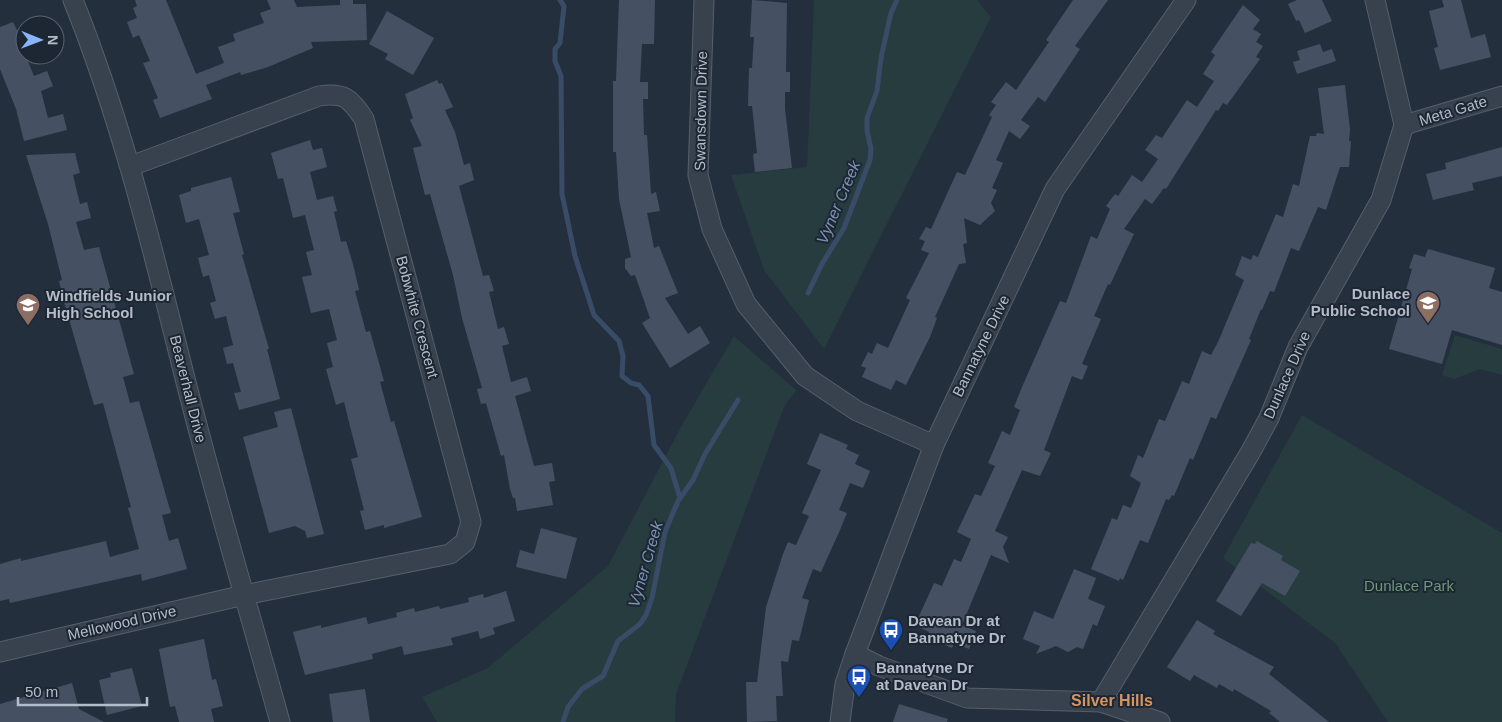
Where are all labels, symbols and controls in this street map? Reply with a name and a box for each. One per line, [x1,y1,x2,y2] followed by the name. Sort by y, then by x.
[15,15,65,65] north arrow
[45,35,61,45] text: N
[691,51,710,171] street label: Swansdown Drive
[1417,92,1489,129] street label: Meta Gate
[813,157,864,246] water label: Vyner Creek
[393,254,442,381] street label: Bobwhite Crescent
[1311,285,1410,319] place label: Dunlace Public School
[46,287,172,321] place label: Windfields Junior High School
[1415,290,1441,324] school or university icon: Dunlace Public School
[15,292,41,326] school or university icon: Windfields Junior High School
[949,292,1012,399] street label: Bannatyne Drive
[1260,328,1313,421] street label: Dunlace Drive
[167,333,210,444] street label: Beaverhall Drive
[625,518,666,609] water label: Vyner Creek
[1364,577,1455,594] park label: Dunlace Park
[66,602,178,643] street label: Mellowood Drive
[908,612,1006,646] place label: Davean Dr at Bannatyne Dr
[878,617,904,651] bus stop icon: Davean Dr at Bannatyne Dr
[876,659,974,693] place label: Bannatyne Dr at Davean Dr
[846,664,872,698] bus stop icon: Bannatyne Dr at Davean Dr
[18,674,146,706] scale bar
[25,683,58,700] text: 50 m
[1071,692,1153,709] district label: Silver Hills

